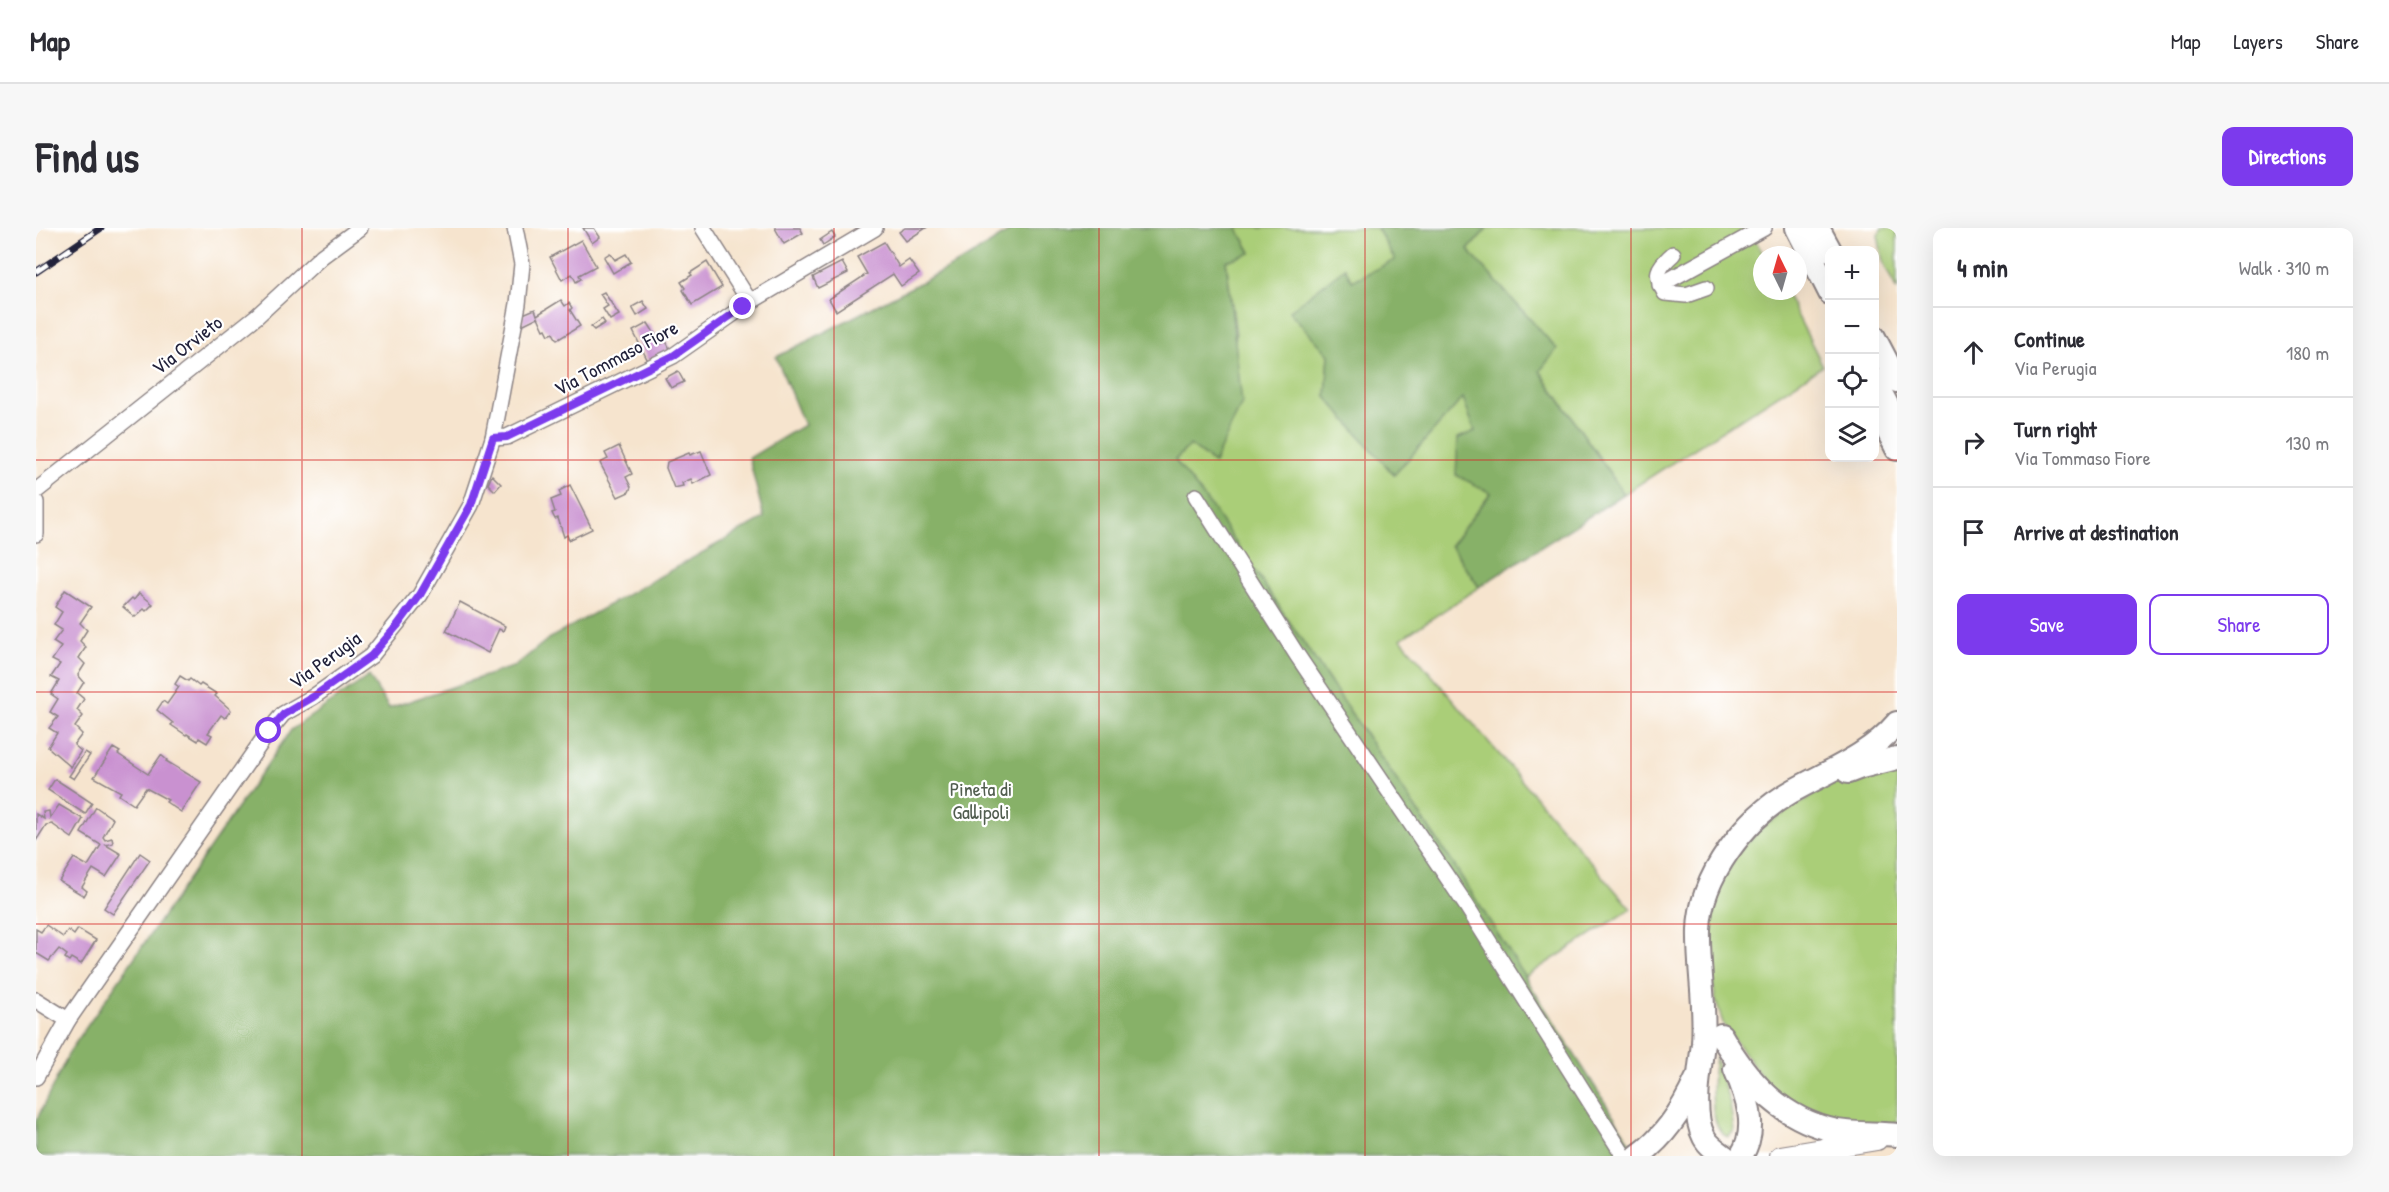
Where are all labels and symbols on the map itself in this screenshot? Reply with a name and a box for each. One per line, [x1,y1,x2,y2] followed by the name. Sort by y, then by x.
[1753,246,1807,300] north arrow
[729,293,755,319] route end
[146,309,227,381] street label: Via Orvieto
[549,314,682,402] street label: Via Tommaso Fiore
[283,624,366,695] street label: Via Perugia
[255,717,281,743] route start
[950,775,1012,825] park label: Pineta di Gallipoli

